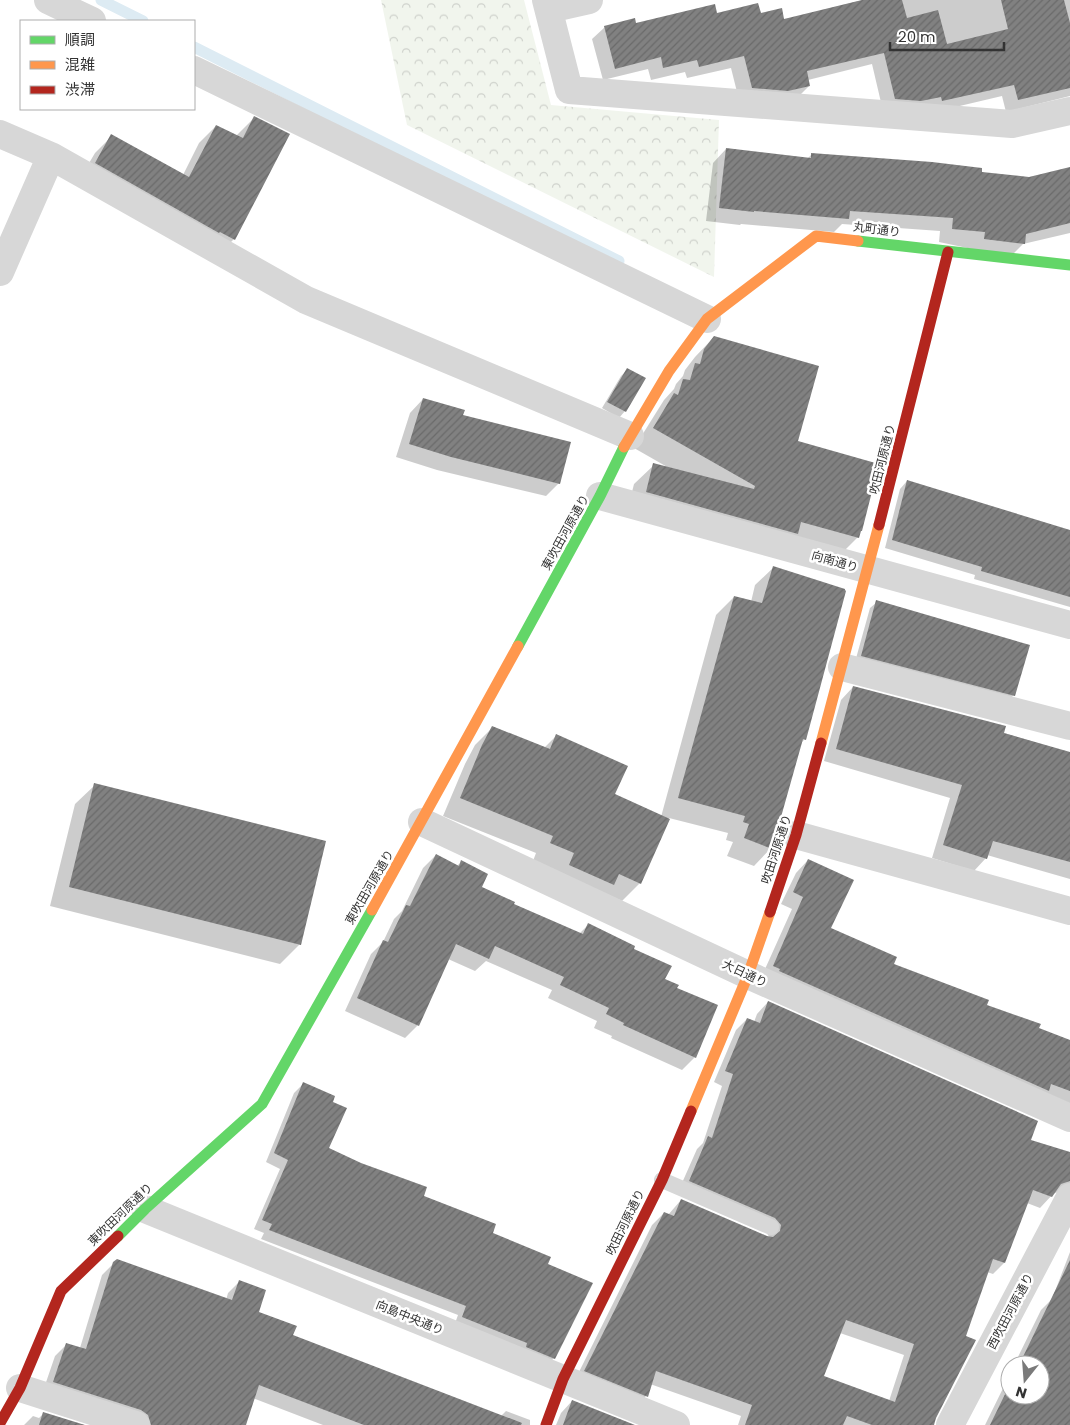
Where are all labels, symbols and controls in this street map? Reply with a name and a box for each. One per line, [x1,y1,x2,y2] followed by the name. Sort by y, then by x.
[20,20,195,110] legend
[890,20,1004,52] scale bar
[898,26,936,47] text: 20 m
[65,29,95,50] text: 順調
[65,54,95,75] text: 混雑
[65,79,95,100] text: 渋滞
[852,218,902,240] street label: 丸町通り
[865,422,899,496] street label: 吹田河原通り
[537,491,593,573] street label: 東吹田河原通り
[810,546,860,576] street label: 向南通り
[757,812,795,886] street label: 吹田河原通り
[341,846,397,928] street label: 東吹田河原通り
[720,955,770,991] street label: 大日通り
[84,1179,156,1249] street label: 東吹田河原通り
[602,1186,648,1258] street label: 吹田河原通り
[983,1270,1037,1352] street label: 西吹田河原通り
[373,1296,447,1338] street label: 向島中央通り
[1000,1355,1050,1405] north arrow
[1013,1381,1029,1404] text: N

